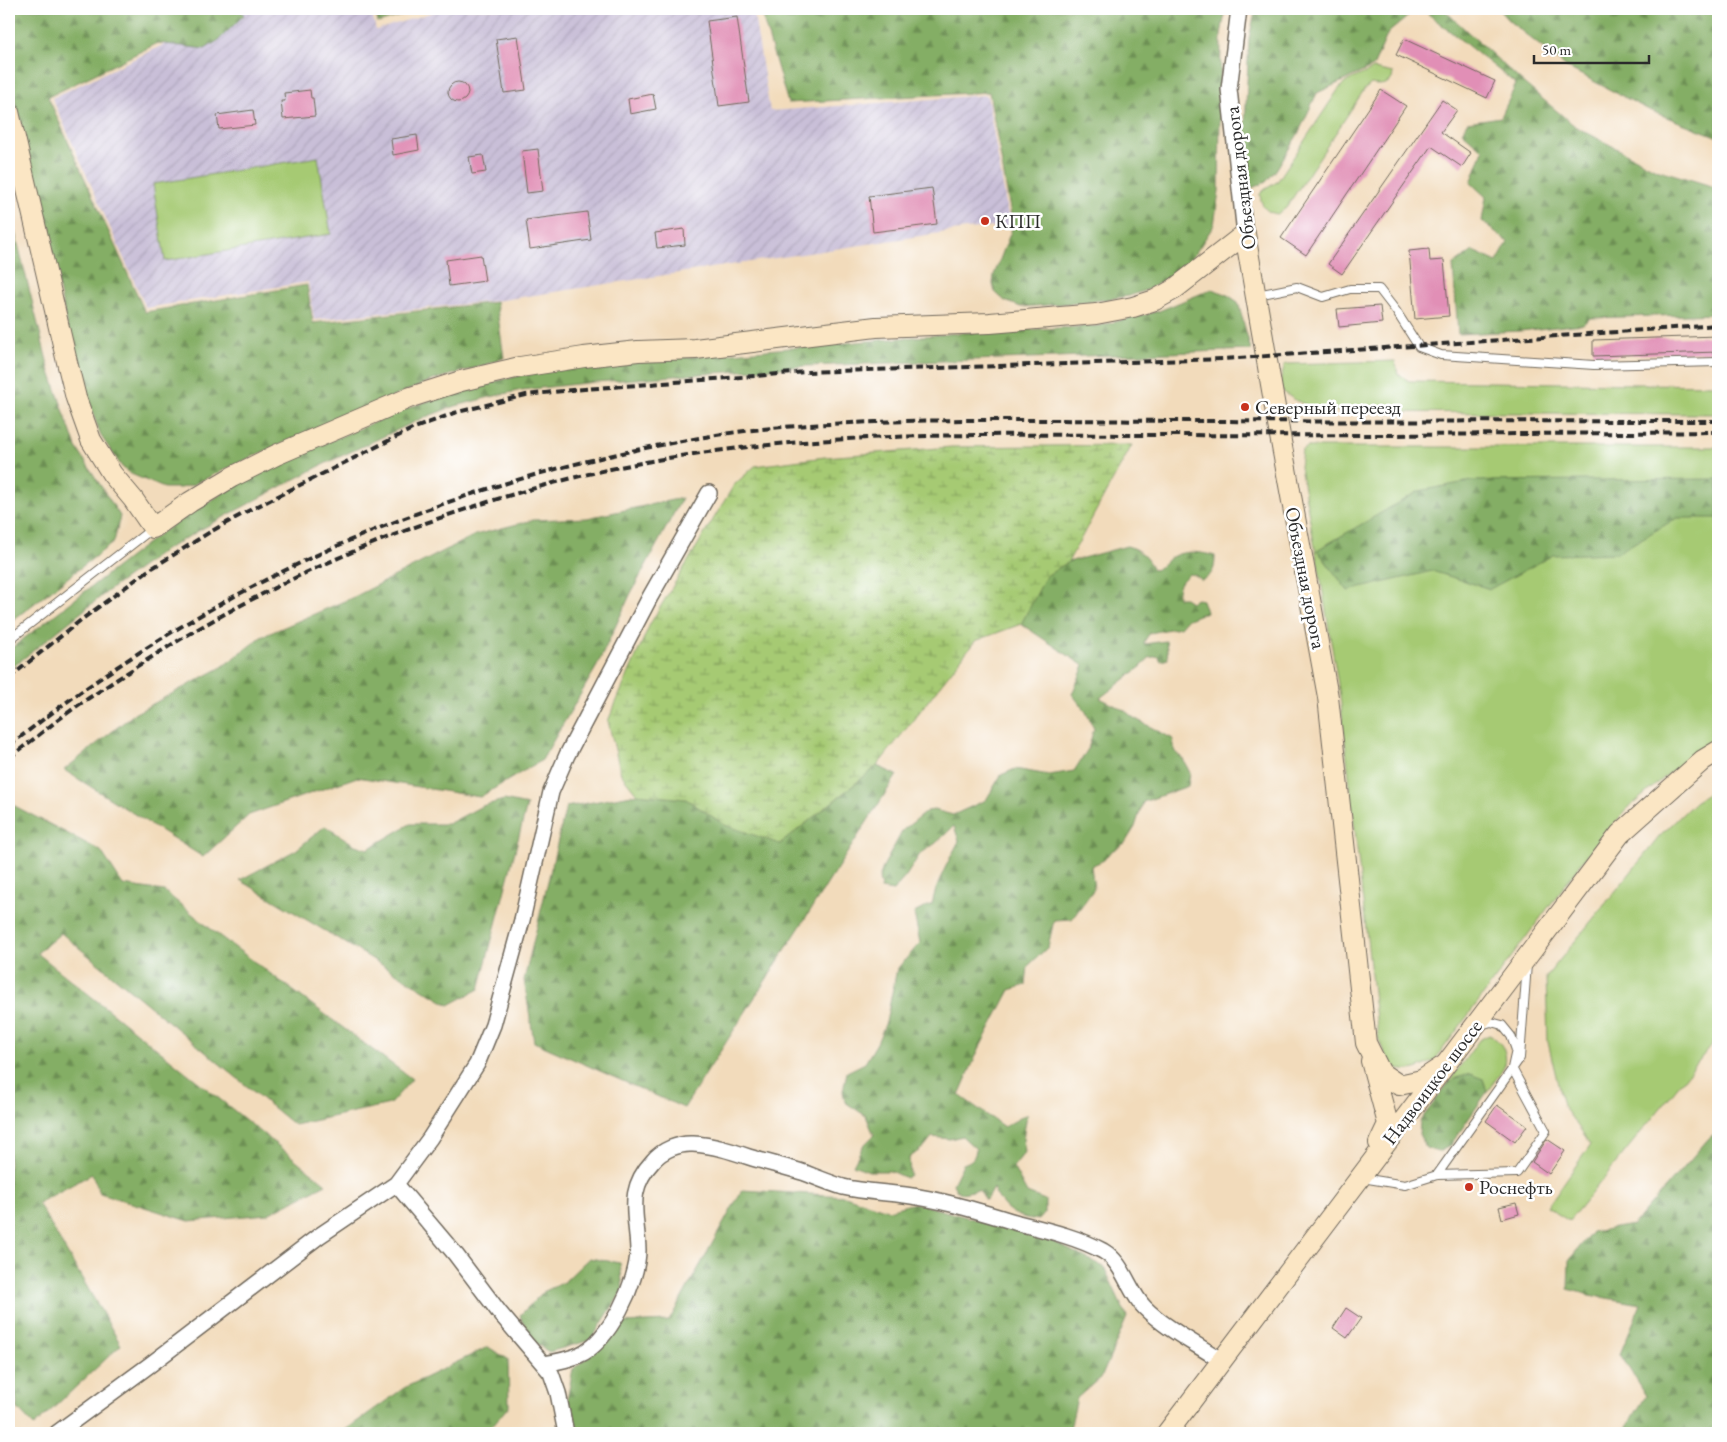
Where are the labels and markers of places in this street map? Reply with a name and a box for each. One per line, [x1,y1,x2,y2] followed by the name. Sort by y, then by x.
[995,208,1041,234] place label: КПП
[979,215,991,227] marker: КПП
[1255,394,1401,420] place label: Северный переезд
[1239,401,1251,413] marker: Северный переезд
[1479,1174,1553,1200] place label: Роснефть
[1463,1181,1475,1193] marker: Роснефть

